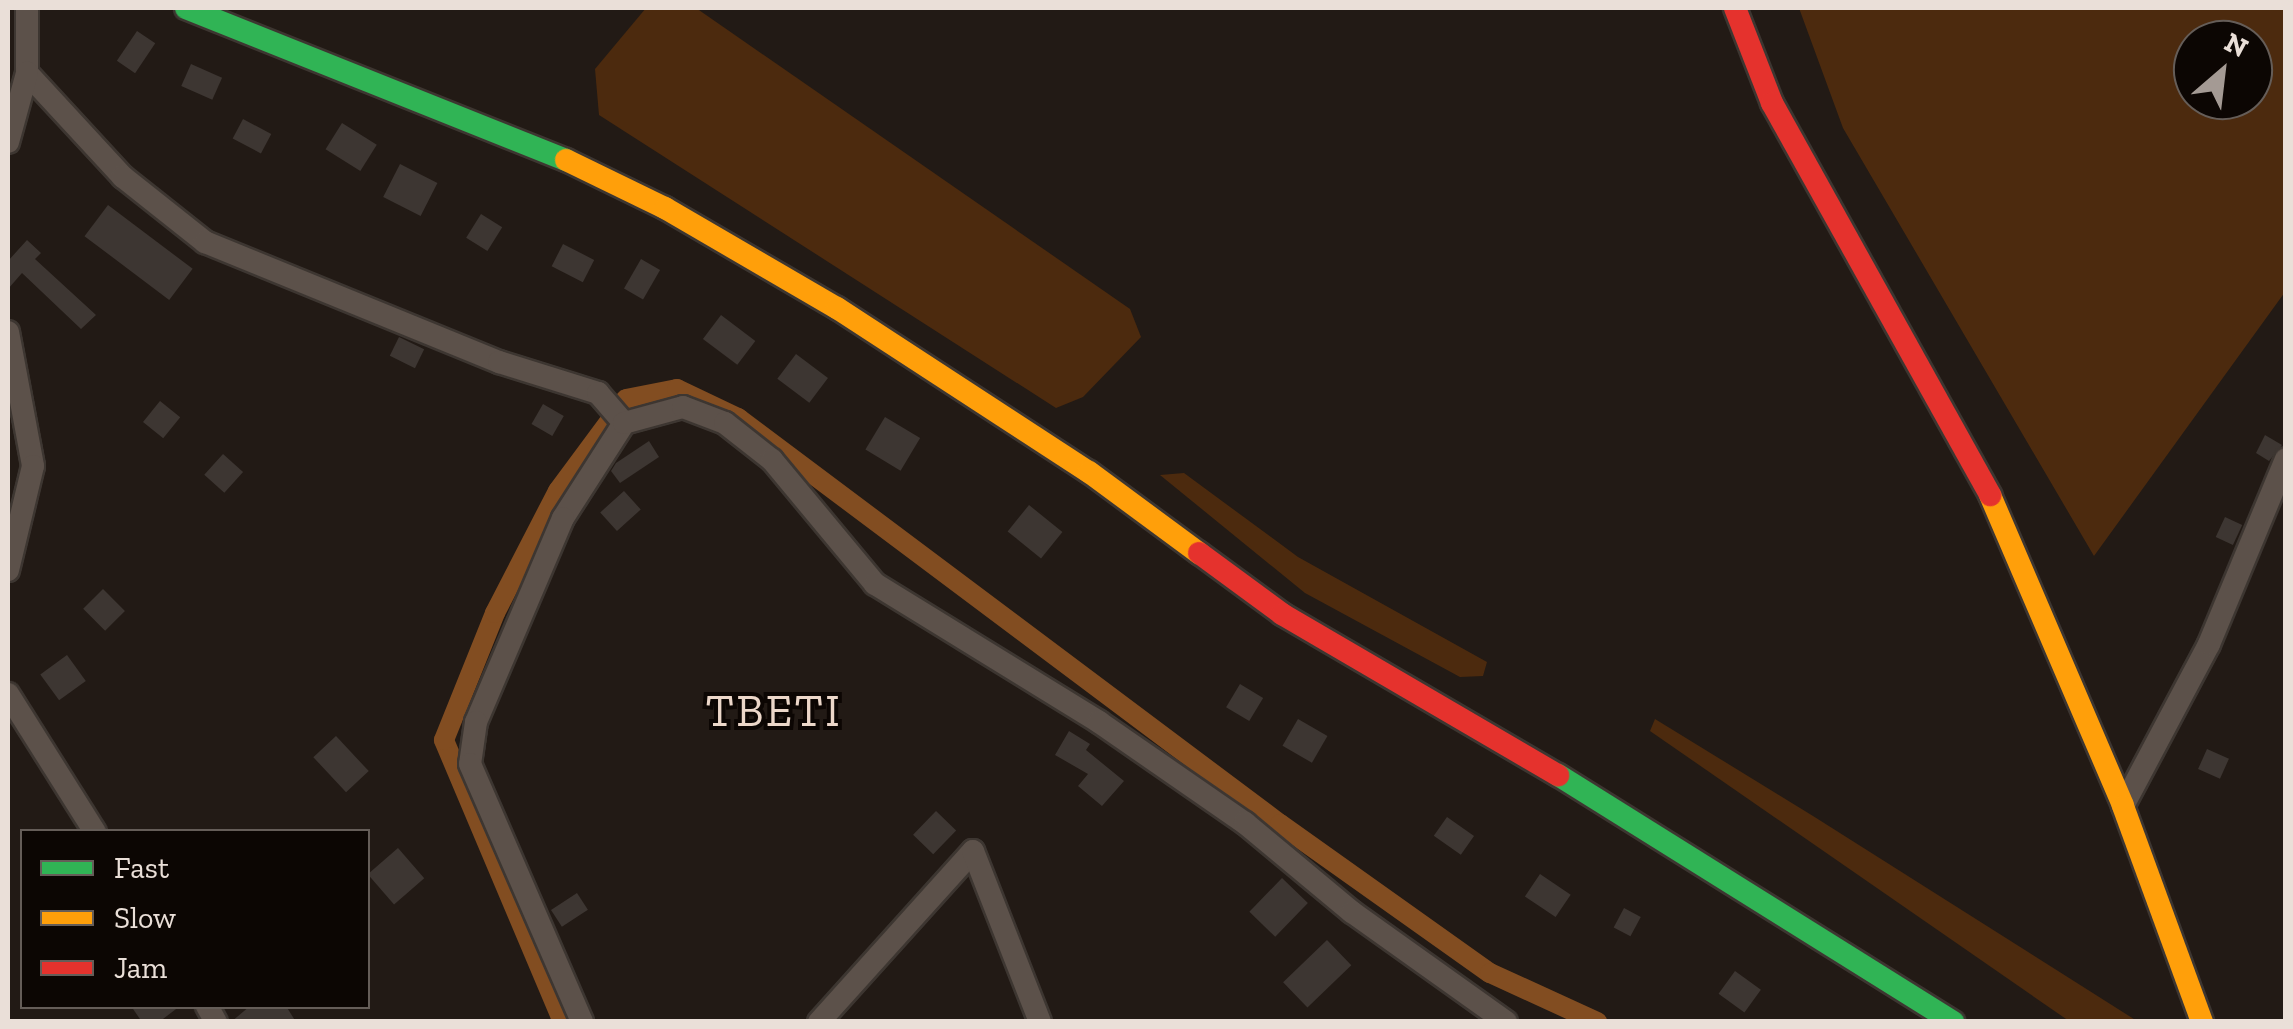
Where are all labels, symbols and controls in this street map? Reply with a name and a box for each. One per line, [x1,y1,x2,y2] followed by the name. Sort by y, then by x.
[2173,20,2273,120] north arrow
[2219,25,2254,64] text: N
[706,685,842,739] district label: TBETI
[20,829,370,1009] legend
[114,850,169,886] text: Fast
[114,900,176,936] text: Slow
[114,950,167,986] text: Jam

